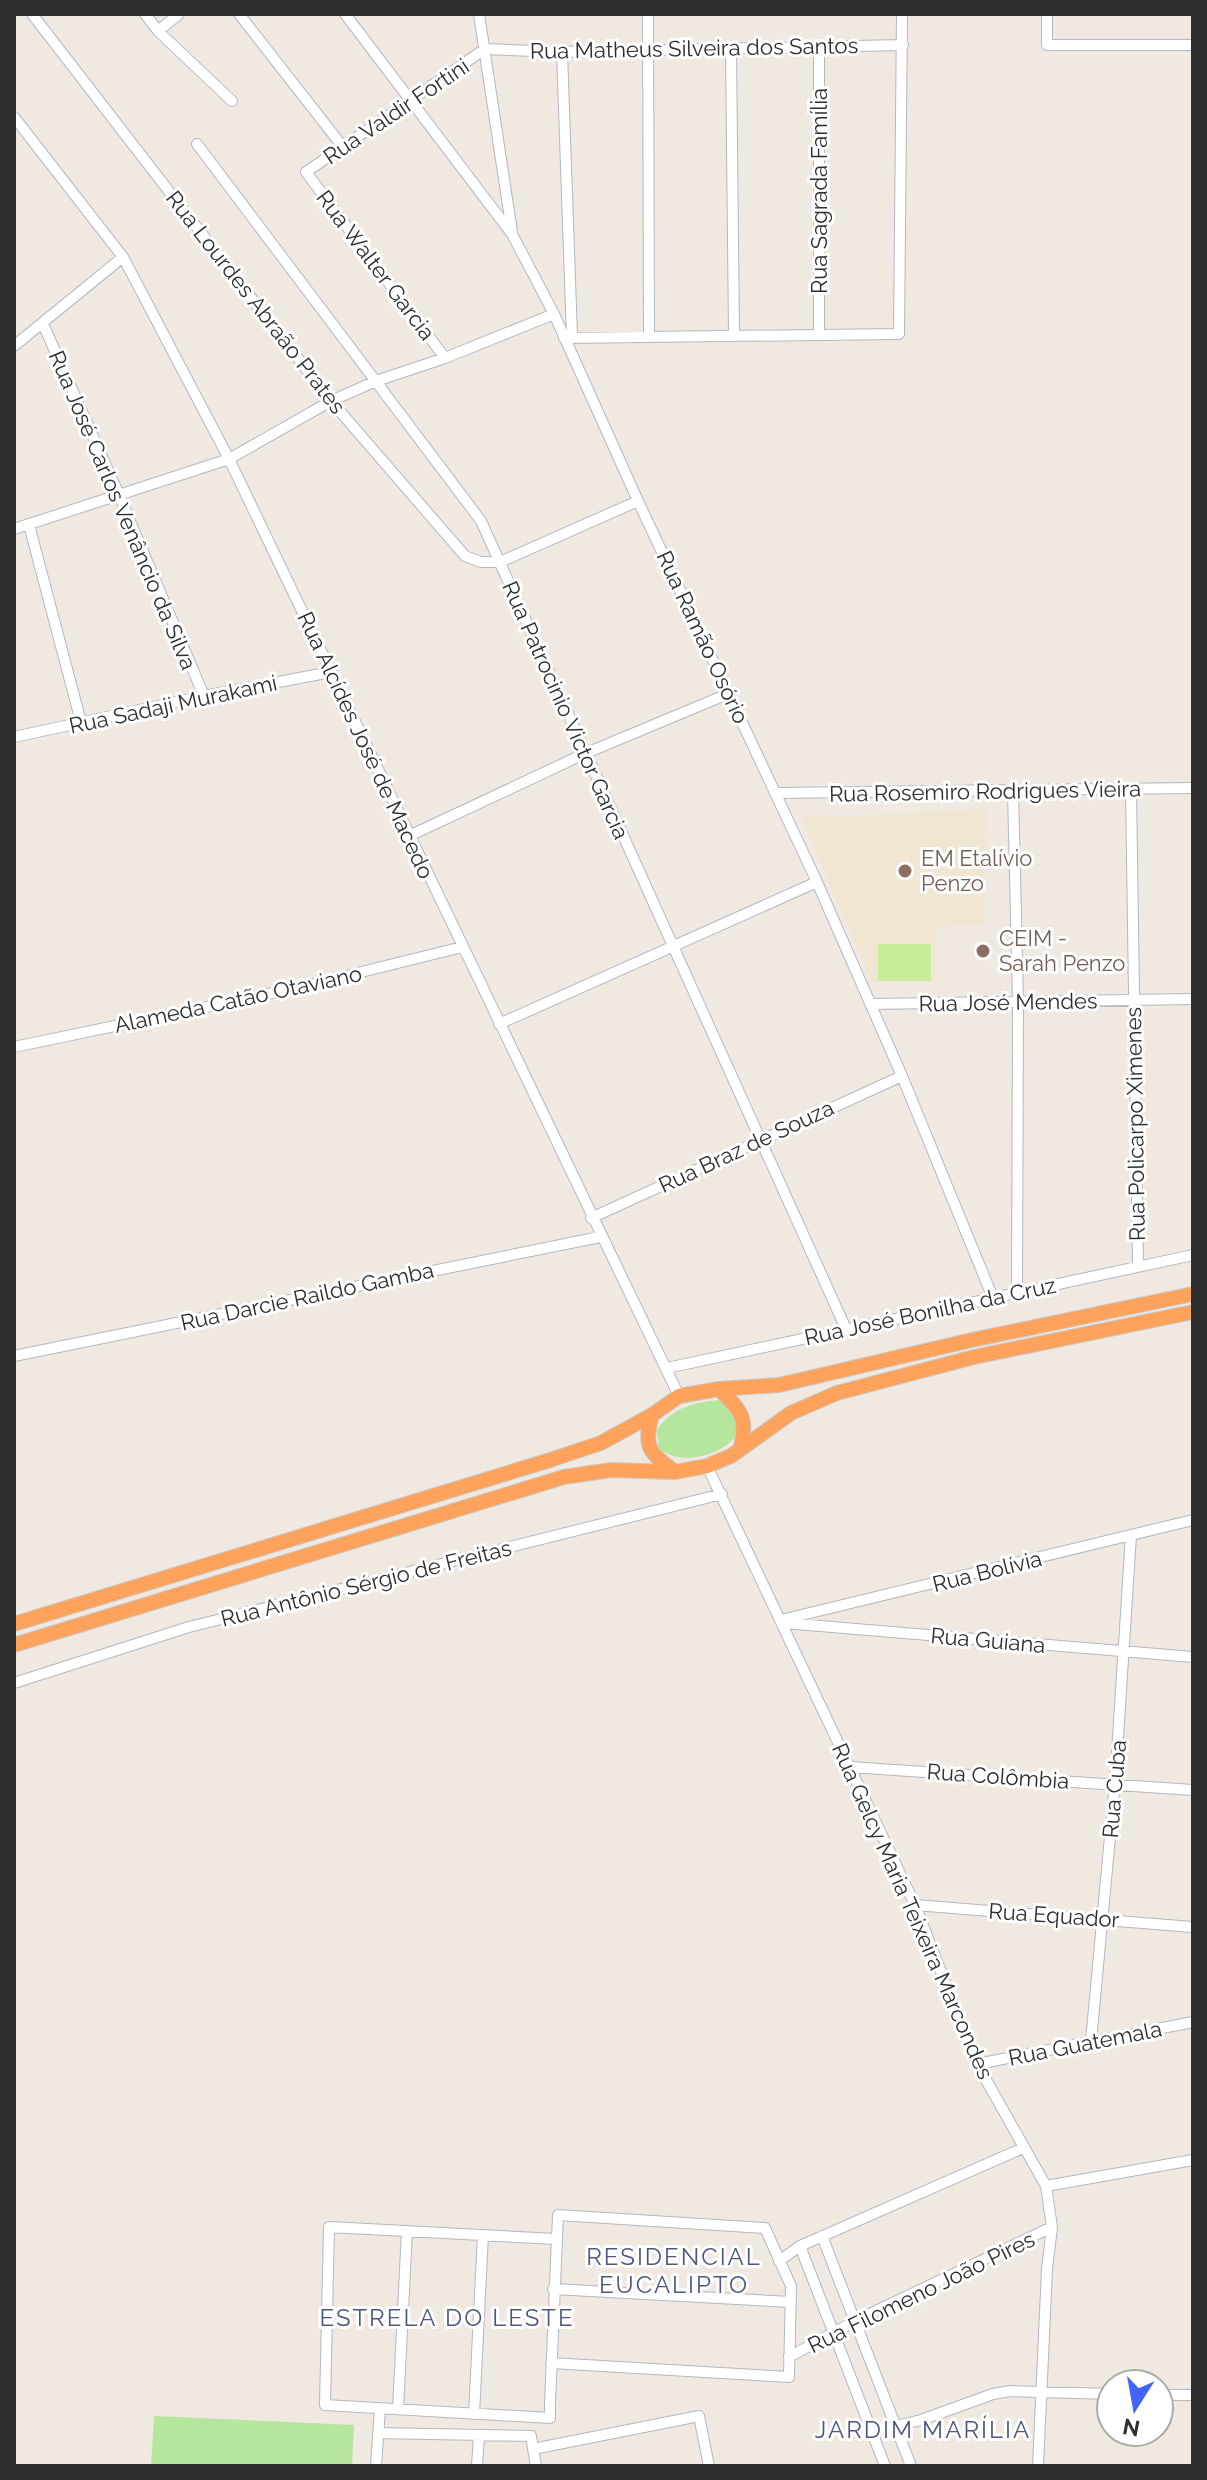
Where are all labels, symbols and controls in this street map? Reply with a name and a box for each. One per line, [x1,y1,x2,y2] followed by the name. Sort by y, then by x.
[530,32,858,64] street label: Rua Matheus Silveira dos Santos
[318,53,474,169] street label: Rua Valdir Fortini
[806,88,832,294] street label: Rua Sagrada Família
[161,185,351,419] street label: Rua Lourdes Abraão Prates
[311,185,441,345] street label: Rua Walter Garcia
[44,346,202,674] street label: Rua José Carlos Venâncio da Silva
[652,546,754,728] street label: Rua Ramão Osório
[497,577,635,843] street label: Rua Patrocinio Victor Garcia
[293,607,439,883] street label: Rua Alcídes José de Macedo
[67,669,279,739] street label: Rua Sadaji Murakami
[829,775,1141,807] street label: Rua Rosemiro Rodrigues Vieira
[921,845,1032,896] place label: EM Etalívio Penzo
[896,862,914,880] marker: EM Etalívio Penzo
[999,925,1125,976] place label: CEIM - Sarah Penzo
[974,942,992,960] marker: CEIM - Sarah Penzo
[112,960,364,1038] street label: Alameda Catão Otaviano
[918,987,1098,1017] street label: Rua José Mendes
[1120,1007,1150,1241] street label: Rua Policarpo Ximenes
[654,1094,838,1198] street label: Rua Braz de Souza
[178,1256,436,1336] street label: Rua Darcie Raildo Gamba
[802,1272,1058,1350] street label: Rua José Bonilha da Cruz
[218,1534,514,1632] street label: Rua Antônio Sérgio de Freitas
[930,1545,1044,1597] street label: Rua Bolívia
[929,1622,1047,1658] street label: Rua Guiana
[827,1739,999,2083] street label: Rua Gelcy Maria Teixeira Marcondes
[1097,1739,1131,1839] street label: Rua Cuba
[926,1758,1070,1794] street label: Rua Colômbia
[988,1897,1121,1933] street label: Rua Equador
[1006,2015,1164,2071] street label: Rua Guatemala
[803,2226,1039,2358] street label: Rua Filomeno João Pires
[586,2242,762,2299] district label: RESIDENCIAL EUCALIPTO
[319,2303,575,2332] district label: ESTRELA DO LESTE
[1095,2368,1175,2448] north arrow
[1120,2413,1142,2442] text: N
[815,2415,1031,2444] district label: JARDIM MARÍLIA

